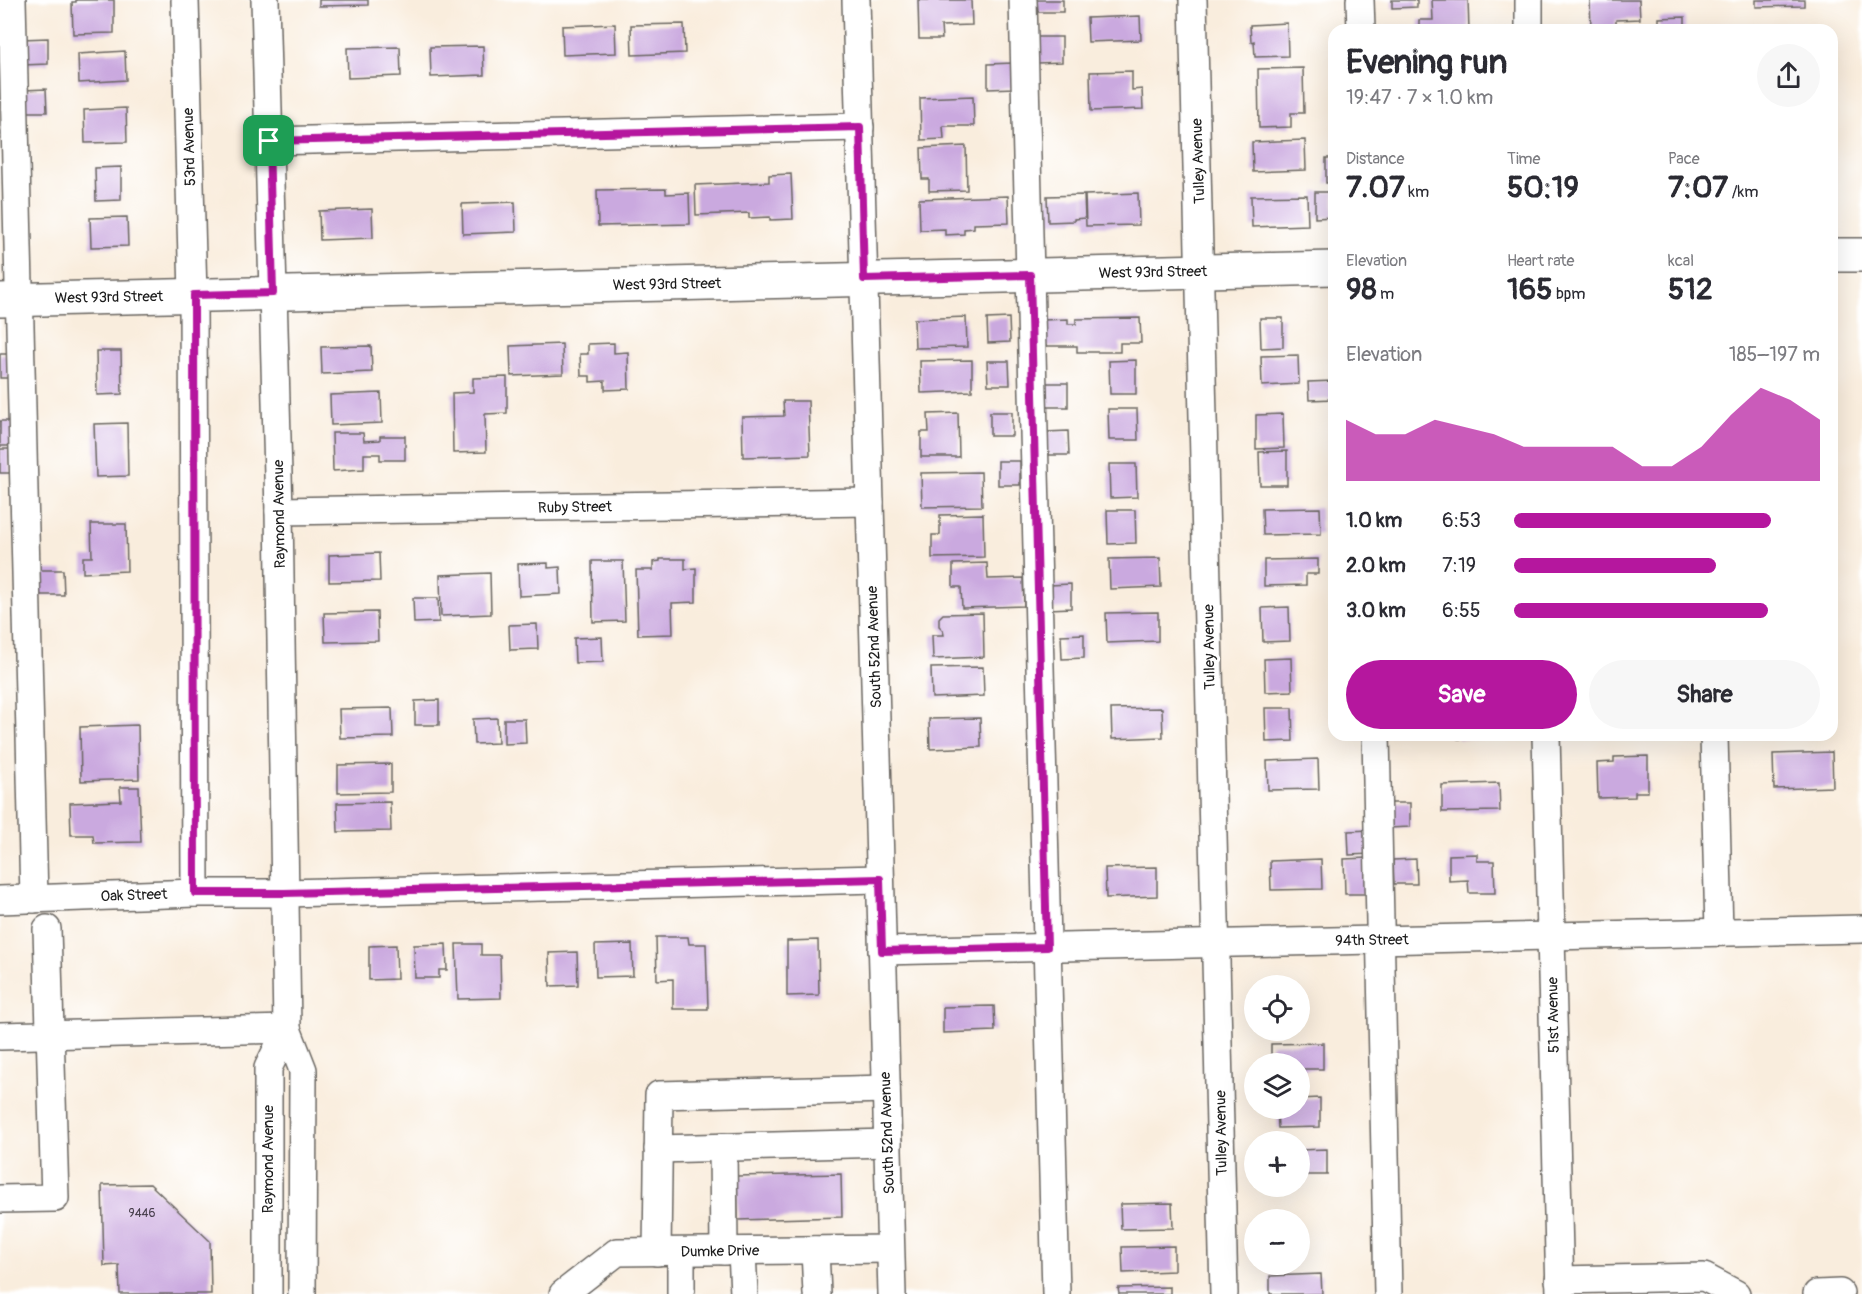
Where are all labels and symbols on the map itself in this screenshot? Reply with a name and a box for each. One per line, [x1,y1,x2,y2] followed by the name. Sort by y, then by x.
[179,107,200,186] street label: 53rd Avenue
[243,115,294,166] pin
[1187,117,1209,204] street label: Tulley Avenue
[1099,262,1208,283] street label: West 93rd Street
[613,274,722,295] street label: West 93rd Street
[55,287,164,308] street label: West 93rd Street
[269,459,290,568] street label: Raymond Avenue
[538,497,613,518] street label: Ruby Street
[863,585,886,708] street label: South 52nd Avenue
[1199,603,1220,690] street label: Tulley Avenue
[100,885,169,906] street label: Oak Street
[1335,930,1410,951] street label: 94th Street
[1543,976,1564,1053] street label: 51st Avenue
[876,1071,899,1194] street label: South 52nd Avenue
[1211,1089,1232,1176] street label: Tulley Avenue
[259,1104,278,1213] street label: Raymond Avenue
[128,1206,156,1221] house number: 9446
[681,1241,760,1262] street label: Dumke Drive

